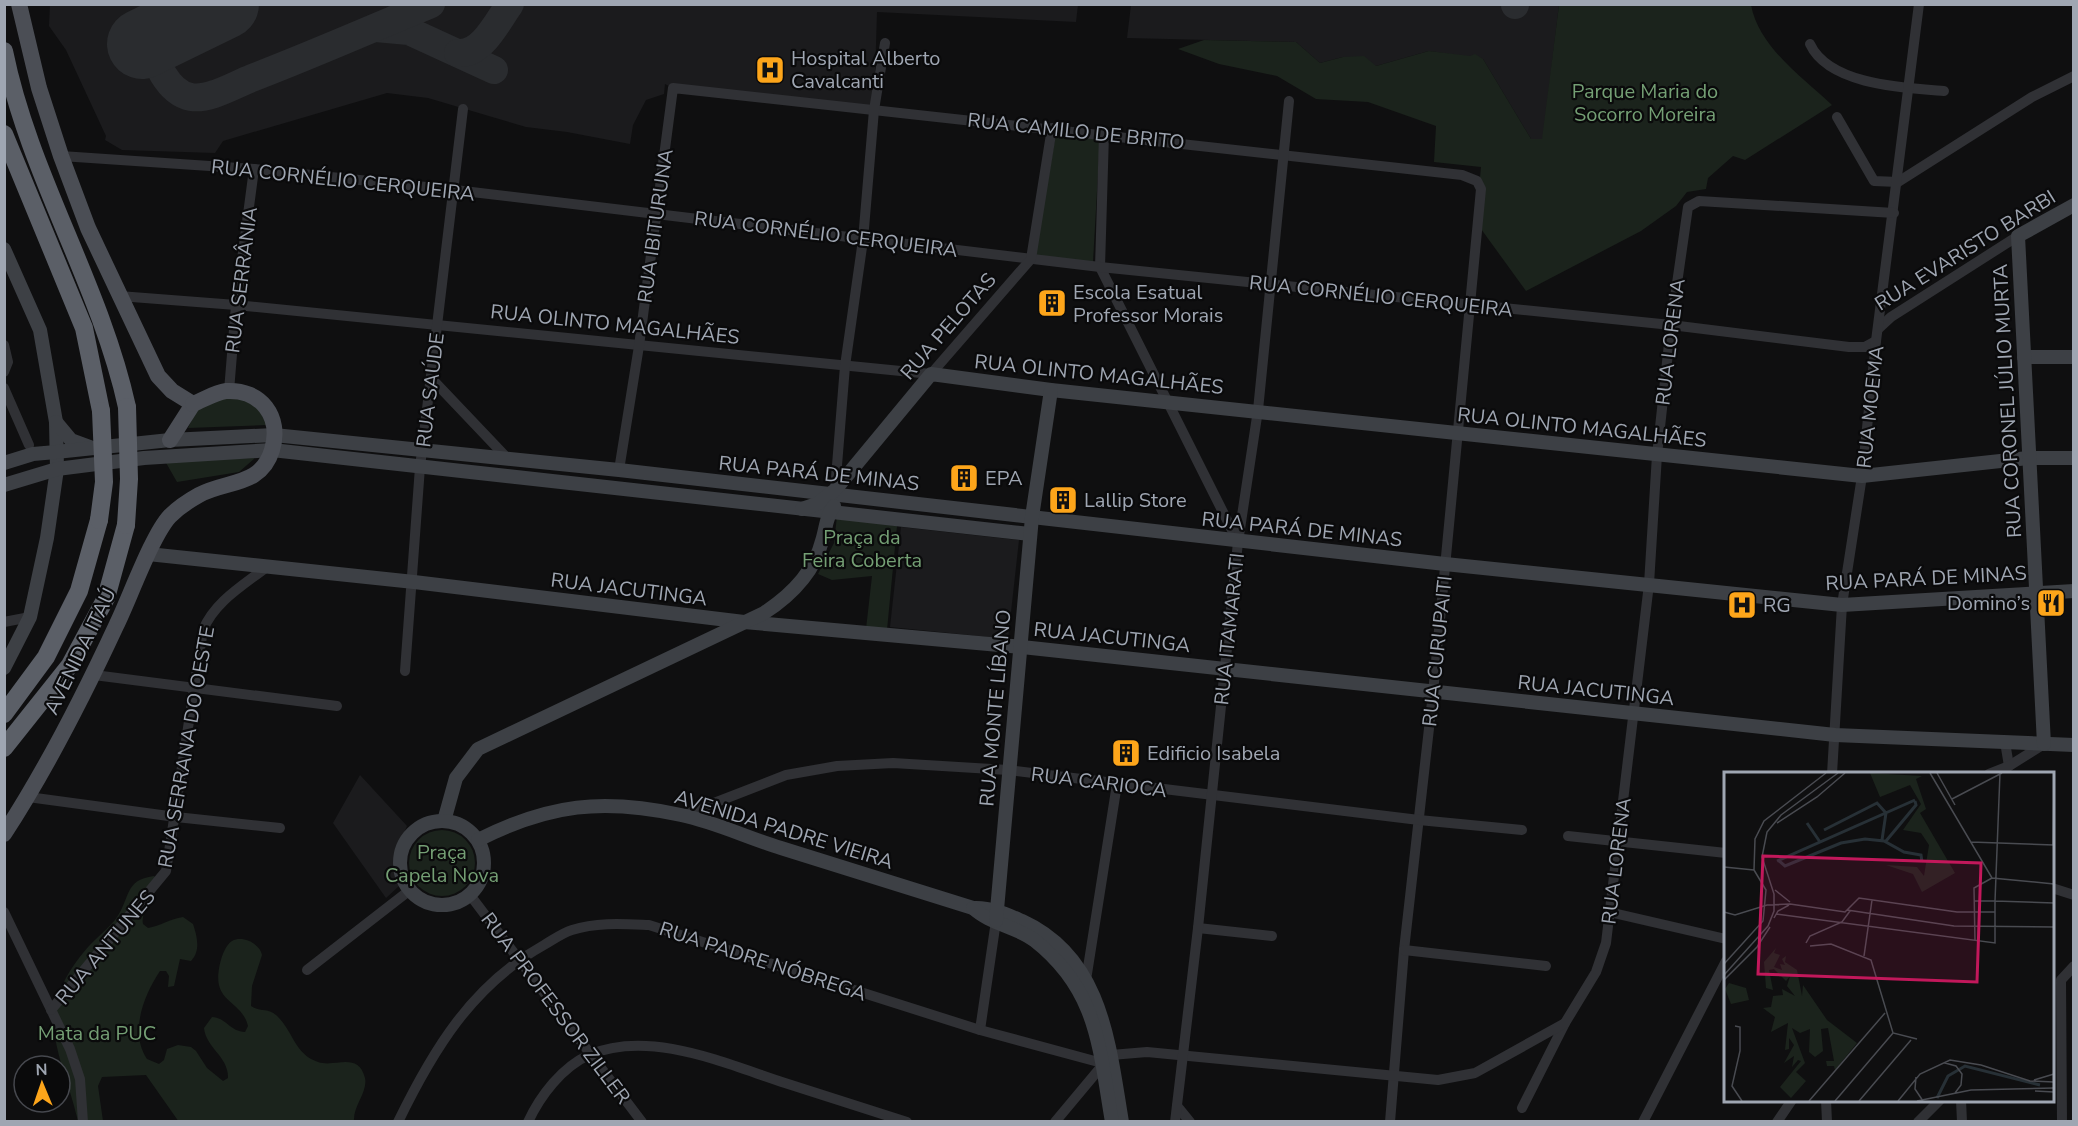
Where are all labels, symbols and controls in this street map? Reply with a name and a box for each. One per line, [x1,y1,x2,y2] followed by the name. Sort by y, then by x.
[791,45,940,95] place label: Hospital Alberto Cavalcanti
[754,54,786,86] hospital icon: Hospital Alberto Cavalcanti
[1572,78,1718,128] park label: Parque Maria do Socorro Moreira
[966,107,1186,156] street label: RUA CAMILO DE BRITO
[631,147,680,305] street label: RUA IBITURUNA
[210,153,477,208] street label: RUA CORNÉLIO CERQUEIRA
[1870,184,2061,317] street label: RUA EVARISTO BARBI
[219,205,264,355] street label: RUA SERRÂNIA
[693,205,960,264] street label: RUA CORNÉLIO CERQUEIRA
[1987,263,2028,539] street label: RUA CORONEL JÚLIO MURTA
[894,267,1002,386] street label: RUA PELOTAS
[1248,269,1515,324] street label: RUA CORNÉLIO CERQUEIRA
[1649,277,1692,407] street label: RUA LORENA
[1073,279,1223,329] place label: Escola Esatual Professor Morais
[1036,287,1068,319] building icon: Escola Esatual Professor Morais
[489,298,741,351] street label: RUA OLINTO MAGALHÃES
[410,331,451,449] street label: RUA SAÚDE
[1851,344,1890,470] street label: RUA MOEMA
[973,348,1225,401] street label: RUA OLINTO MAGALHÃES
[1456,401,1708,454] street label: RUA OLINTO MAGALHÃES
[717,450,921,497] street label: RUA PARÁ DE MINAS
[948,462,980,494] building icon: EPA
[985,465,1023,492] place label: EPA
[1047,484,1079,516] building icon: Lallip Store
[1084,487,1187,514] place label: Lallip Store
[1200,506,1404,553] street label: RUA PARÁ DE MINAS
[802,524,922,574] park label: Praça da Feira Coberta
[1208,552,1251,706] street label: RUA ITAMARATI
[1825,560,2027,597] street label: RUA PARÁ DE MINAS
[549,567,709,613] street label: RUA JACUTINGA
[1416,574,1459,728] street label: RUA CURUPAITI
[38,583,123,719] street label: AVENIDA ITAÚ
[2035,587,2067,619] restaurant icon: Domino’s
[1726,589,1758,621] hospital icon: RG
[1947,590,2030,617] place label: Domino’s
[1763,592,1791,619] place label: RG
[973,608,1018,808] street label: RUA MONTE LÍBANO
[1032,616,1192,659] street label: RUA JACUTINGA
[152,624,221,870] street label: RUA SERRANA DO OESTE
[1516,669,1676,712] street label: RUA JACUTINGA
[1110,737,1142,769] building icon: Edificio Isabela
[1147,740,1280,767] place label: Edificio Isabela
[1029,761,1169,804] street label: RUA CARIOCA
[1724,772,2054,1102] inset map
[671,783,897,876] street label: AVENIDA PADRE VIEIRA
[1595,796,1638,926] street label: RUA LORENA
[385,839,499,889] park label: Praça Capela Nova
[49,884,161,1010] street label: RUA ANTUNES
[475,907,637,1110] street label: RUA PROFESSOR ZILLER
[656,915,870,1008] street label: RUA PADRE NÓBREGA
[38,1020,156,1047] park label: Mata da PUC
[12,1054,72,1114] north arrow
[35,1059,48,1081] text: N

